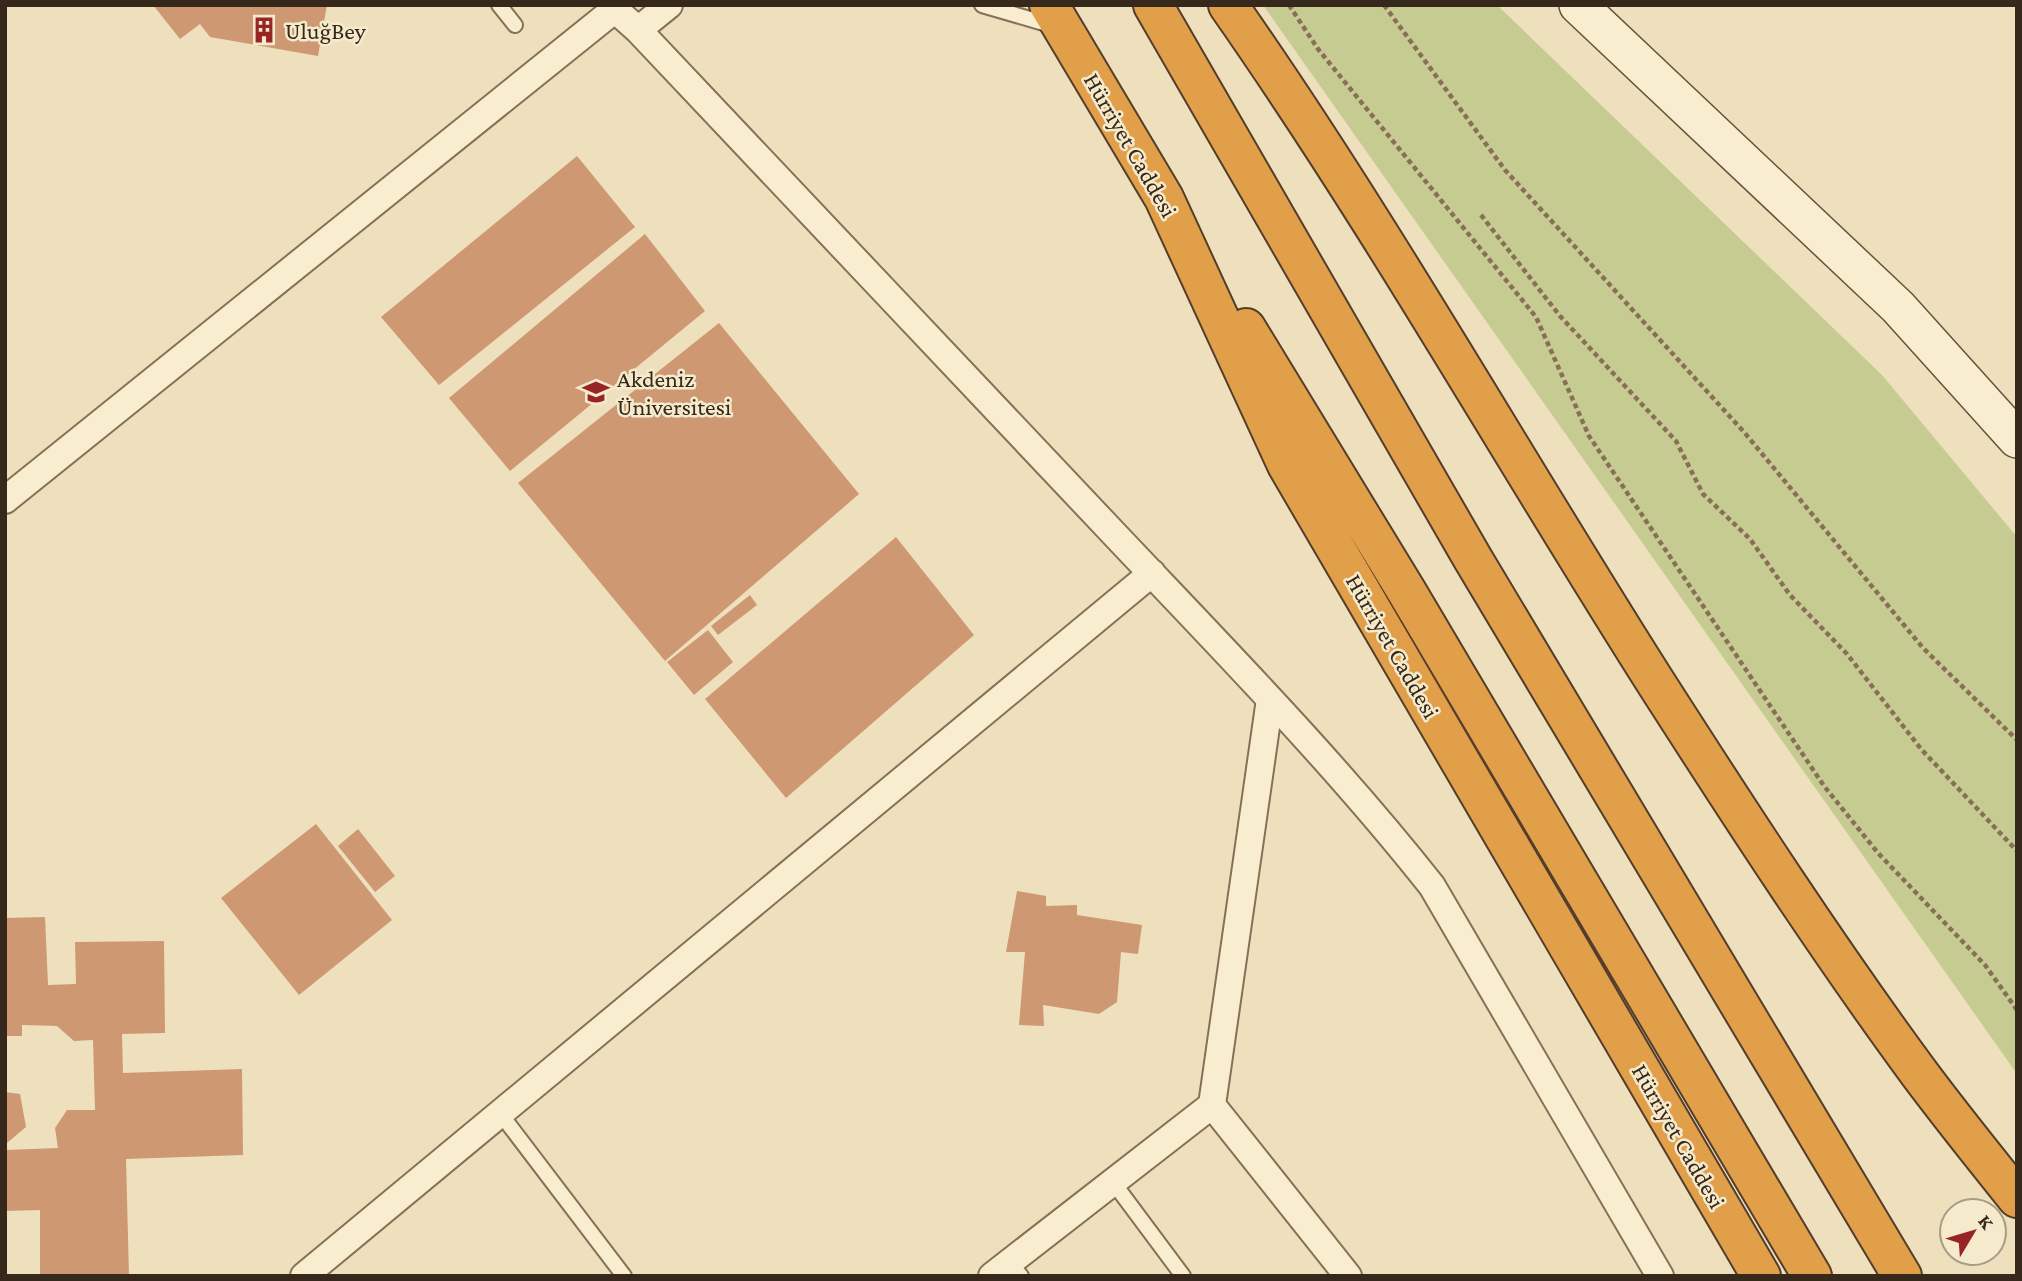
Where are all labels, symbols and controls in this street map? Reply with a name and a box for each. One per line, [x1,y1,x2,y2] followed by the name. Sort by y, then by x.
[249,15,279,45] building icon: UluğBey
[285,17,367,44] place label: UluğBey
[1079,68,1183,222] street label: Hürriyet Caddesi
[617,365,731,420] place label: Akdeniz Üniversitesi
[581,377,611,407] school or university icon: Akdeniz Üniversitesi
[1341,569,1445,723] street label: Hürriyet Caddesi
[1627,1059,1731,1213] street label: Hürriyet Caddesi
[1938,1197,2008,1267] north arrow
[1974,1211,1999,1234] text: K

